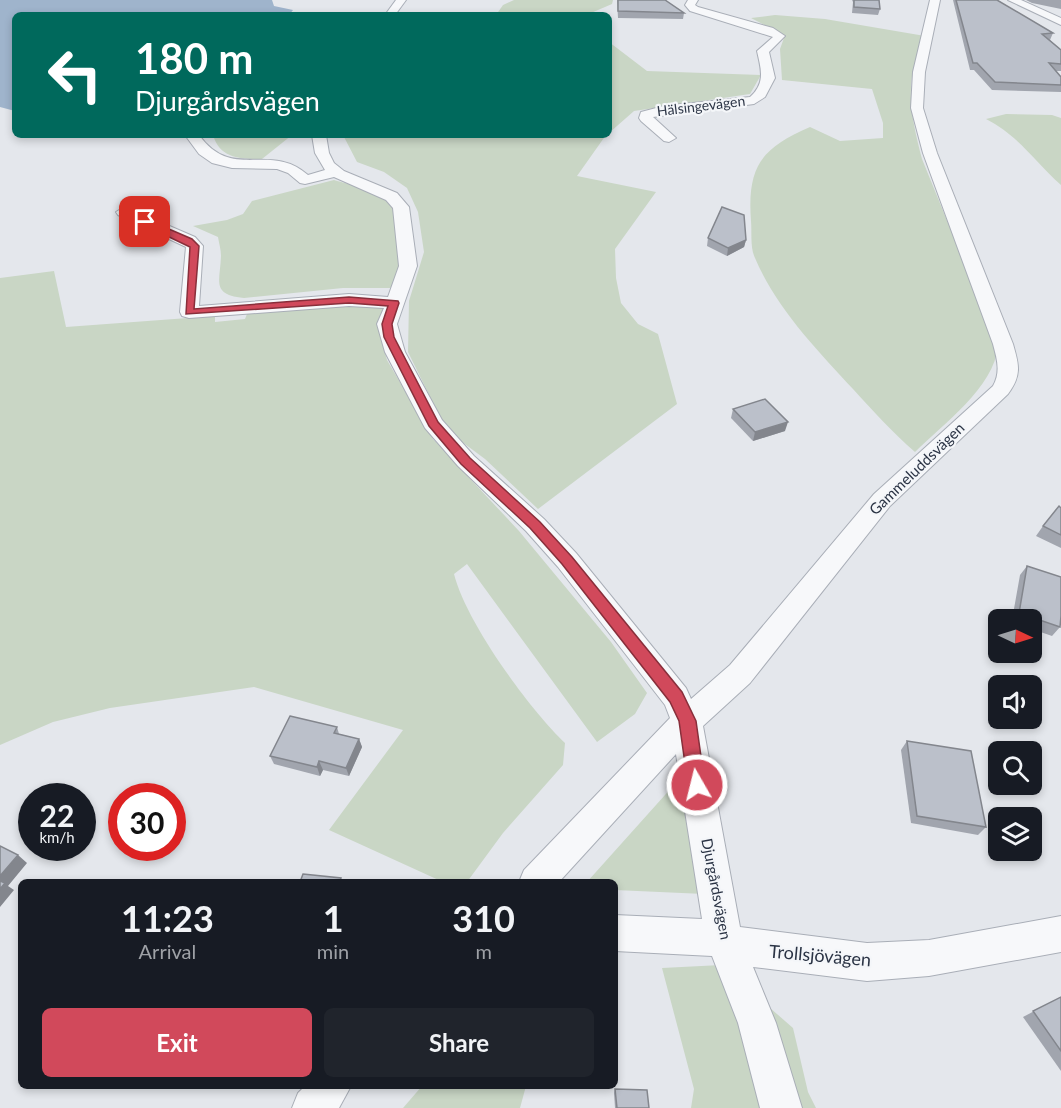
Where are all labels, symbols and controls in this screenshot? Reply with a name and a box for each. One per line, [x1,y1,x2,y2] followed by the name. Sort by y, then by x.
[135,33,253,83] text: 180 m
[36,36,114,114] icon: left
[135,84,320,117] text: Djurgårdsvägen
[656,92,746,119] street label: Hälsingevägen
[119,196,170,247] pin
[128,205,161,238] icon: arrive
[865,418,968,518] street label: Gammeluddsvägen
[988,609,1042,663] north arrow
[988,609,1042,861] map controls
[988,675,1042,729] button: sound
[988,741,1042,795] button: search
[665,753,729,817] position arrow
[108,783,186,861] speed limit sign: 30
[40,797,74,833] text: 22
[988,807,1042,861] button: layers
[39,828,75,846] text: km/h
[698,837,736,941] street label: Djurgårdsvägen
[121,896,214,940] text: 11:23
[323,896,344,940] text: 1
[452,896,515,940] text: 310
[139,939,196,963] text: Arrival
[317,939,349,963] text: min
[475,939,492,963] text: m
[768,940,872,970] street label: Trollsjövägen
[42,1008,312,1077] button: Exit
[324,1008,594,1077] button: Share

